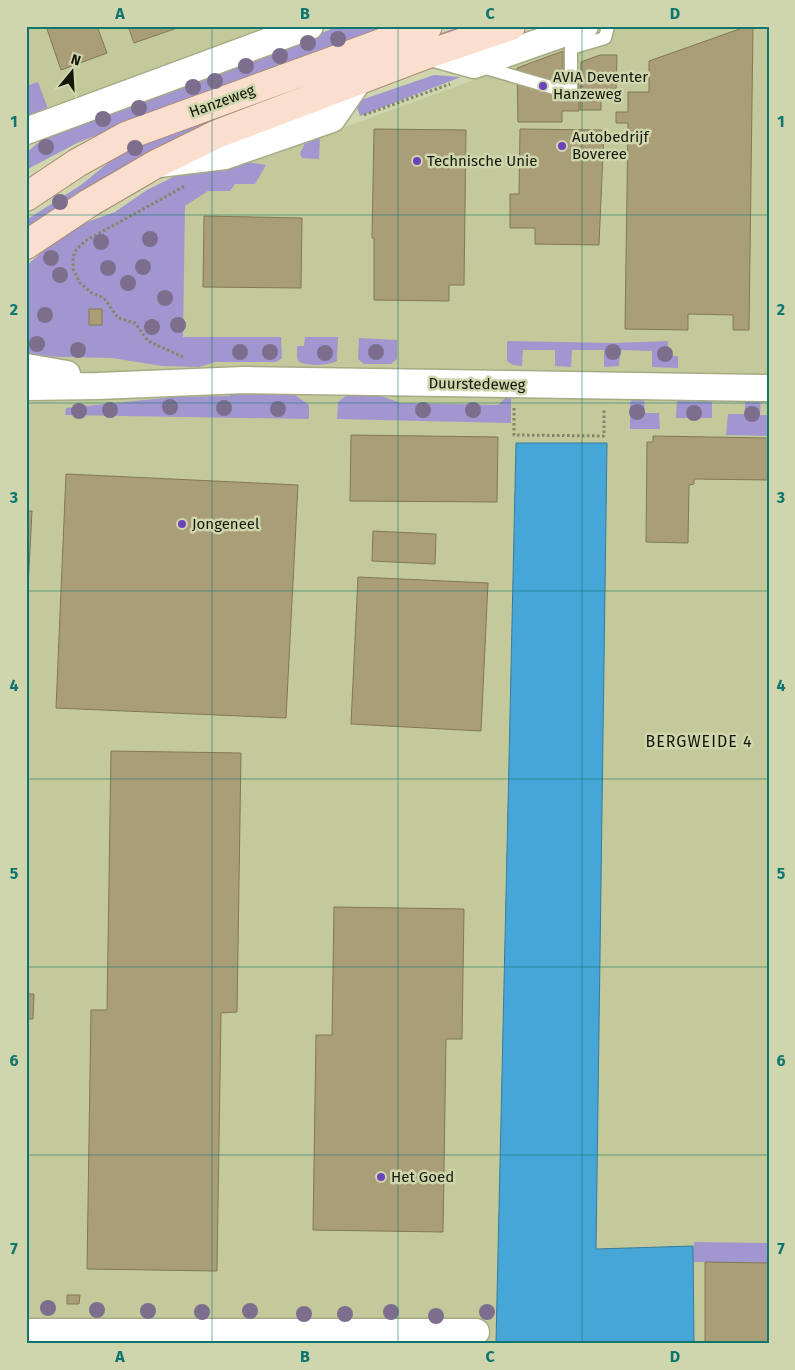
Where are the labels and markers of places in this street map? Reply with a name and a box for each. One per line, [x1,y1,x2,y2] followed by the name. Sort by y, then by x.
[553,68,648,103] place label: AVIA Deventer Hanzeweg
[537,80,549,92] marker: AVIA Deventer Hanzeweg
[572,128,650,163] place label: Autobedrijf Boveree
[556,140,568,152] marker: Autobedrijf Boveree
[427,152,537,170] place label: Technische Unie
[411,155,423,167] marker: Technische Unie
[192,515,260,533] place label: Jongeneel
[176,518,188,530] marker: Jongeneel
[391,1168,454,1186] place label: Het Goed
[375,1171,387,1183] marker: Het Goed

